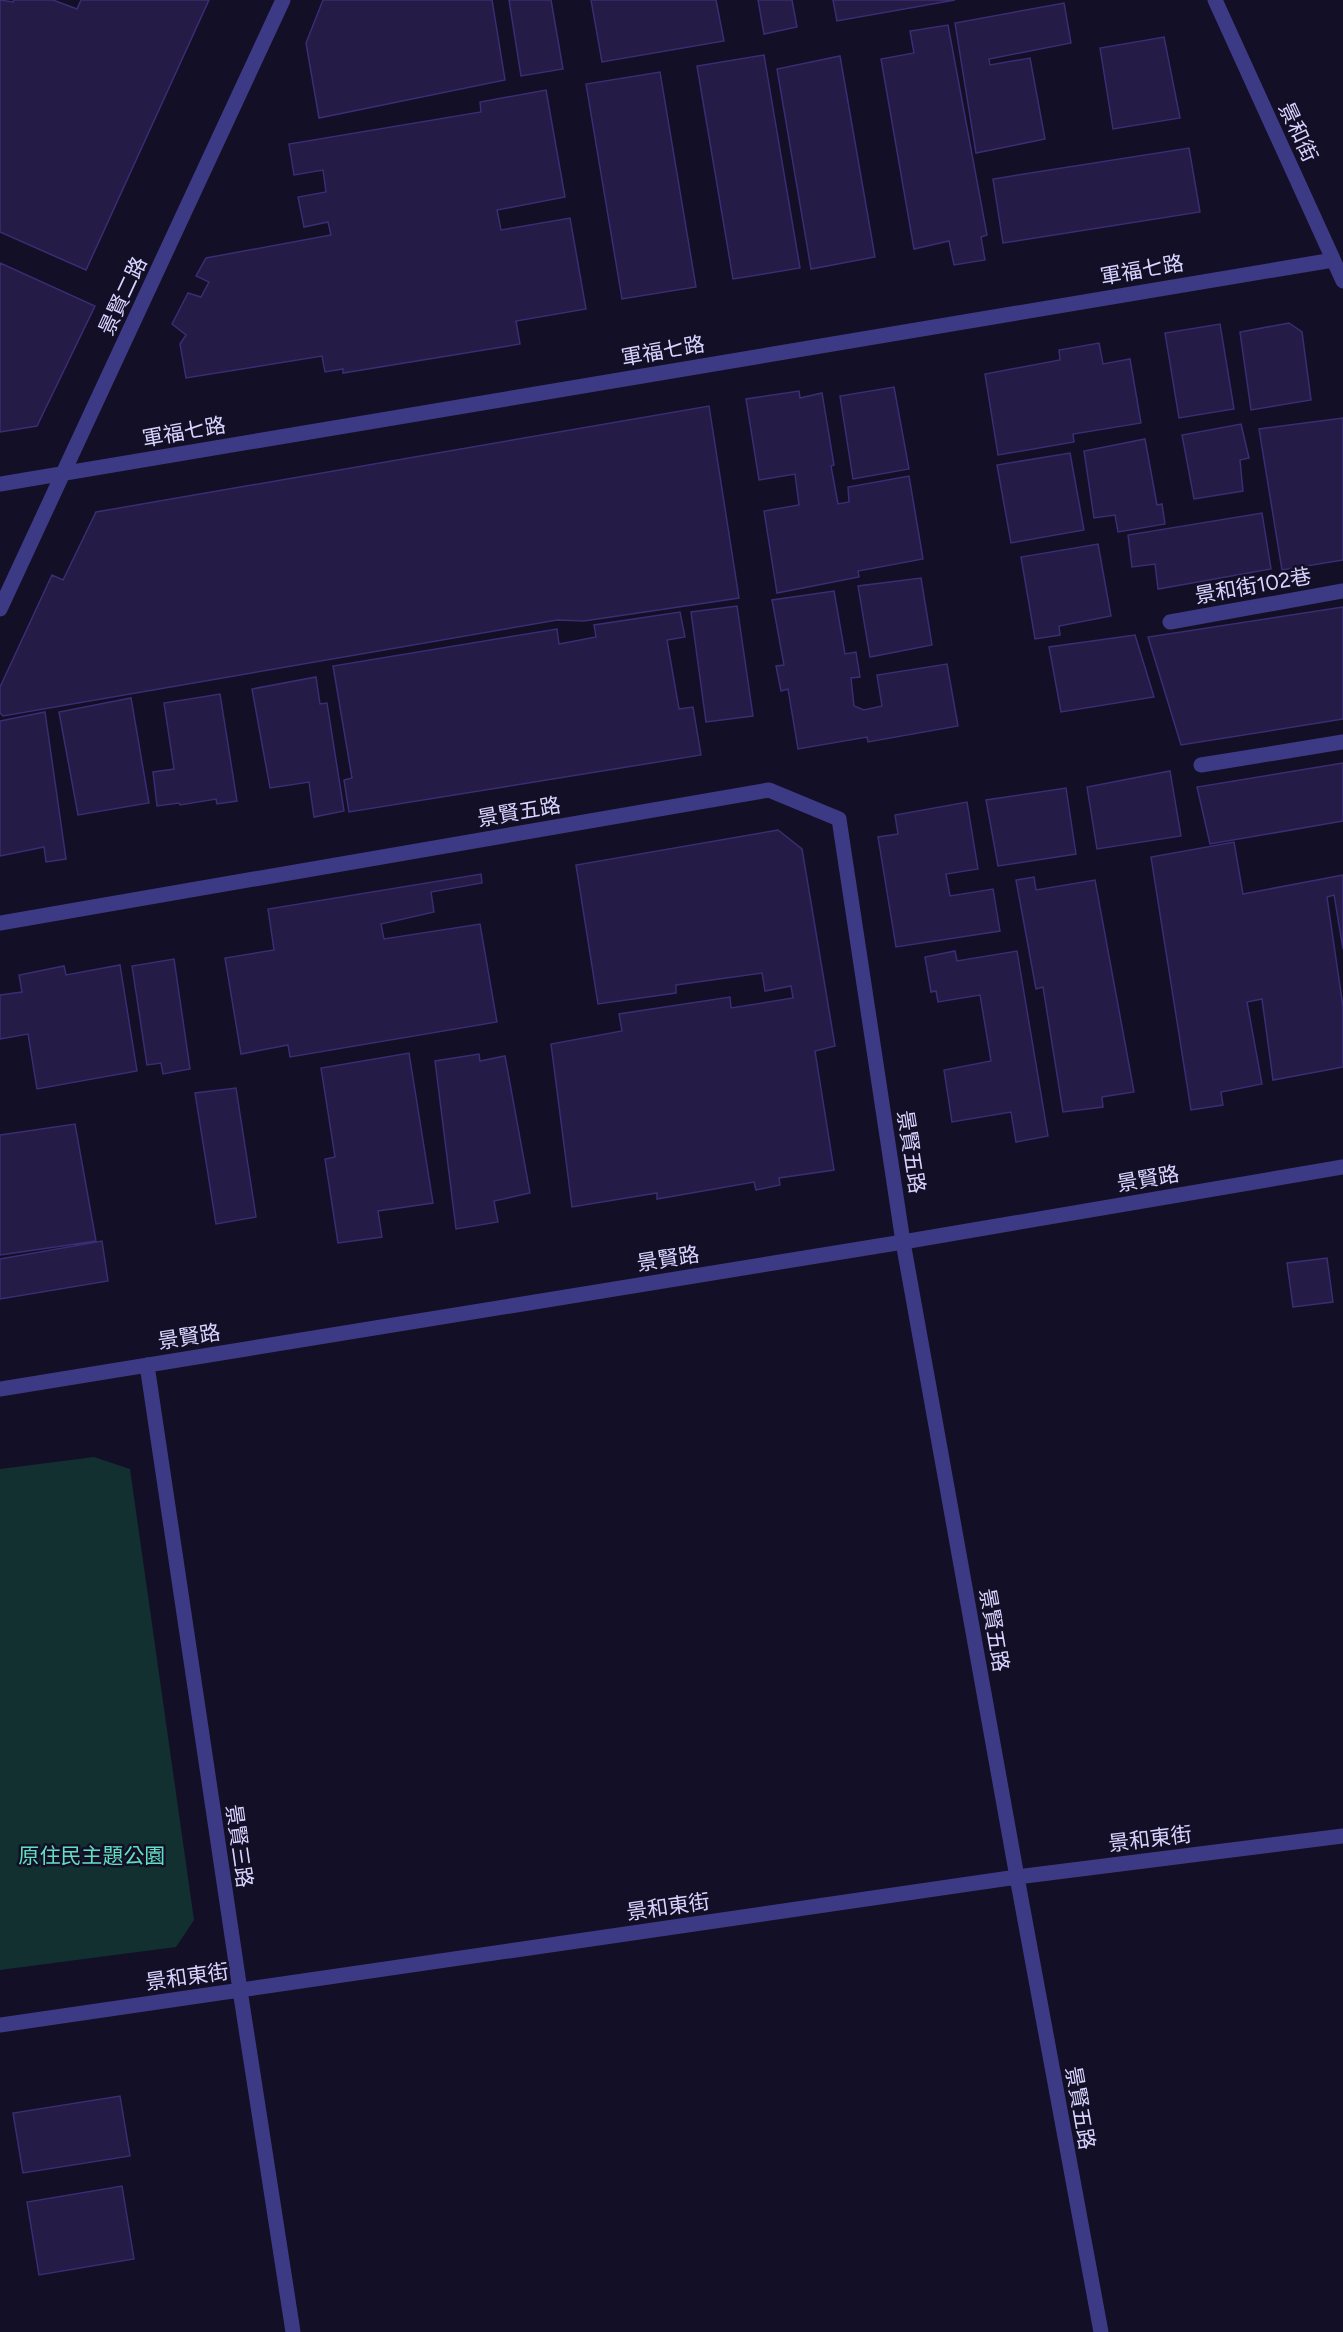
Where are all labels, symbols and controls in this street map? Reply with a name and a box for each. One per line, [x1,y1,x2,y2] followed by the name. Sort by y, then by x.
[1274,98,1323,166] street label: 景和街
[1098,250,1185,289] street label: 軍福七路
[93,252,152,339] street label: 景賢二路
[619,331,706,370] street label: 軍福七路
[140,412,227,451] street label: 軍福七路
[1193,563,1313,608] street label: 景和街102巷
[475,792,562,831] street label: 景賢五路
[893,1108,930,1195] street label: 景賢五路
[1115,1161,1181,1196] street label: 景賢路
[635,1241,701,1276] street label: 景賢路
[156,1319,222,1354] street label: 景賢路
[975,1586,1014,1673] street label: 景賢五路
[221,1803,258,1889] street label: 景賢三路
[1107,1821,1193,1856] street label: 景和東街
[19,1843,166,1868] park label: 原住民主題公園
[625,1888,711,1925] street label: 景和東街
[144,1958,230,1995] street label: 景和東街
[1061,2064,1100,2151] street label: 景賢五路

